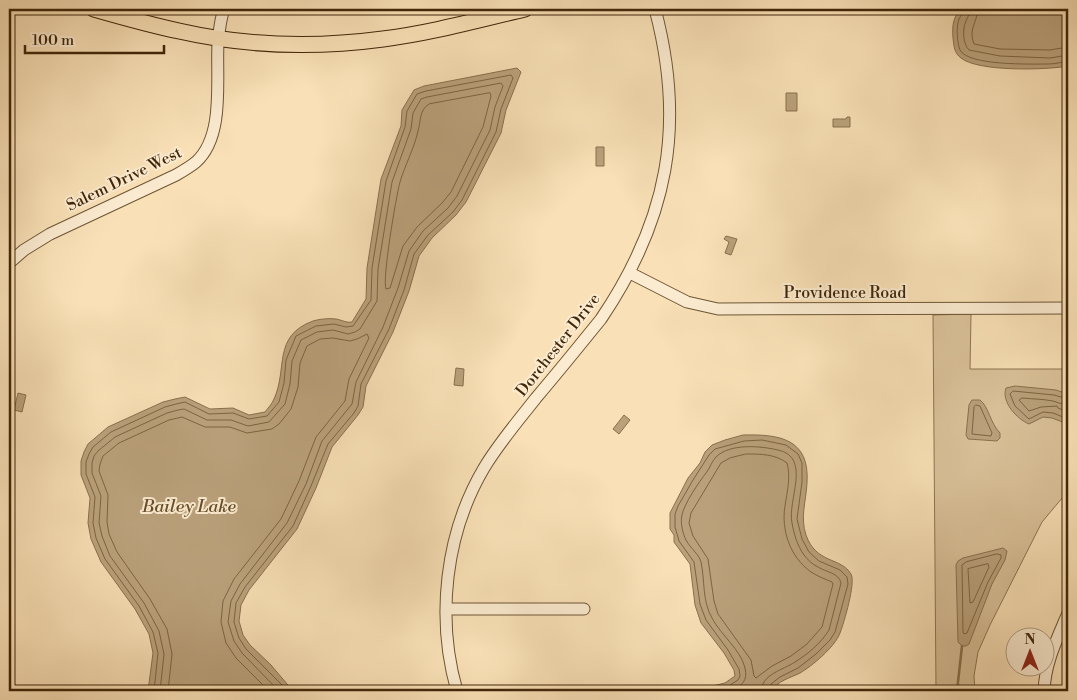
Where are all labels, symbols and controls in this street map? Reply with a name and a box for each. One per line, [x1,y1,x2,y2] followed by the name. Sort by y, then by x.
[25,22,164,54] scale bar
[32,31,74,50] text: 100 m
[63,142,185,216] street label: Salem Drive West
[784,283,906,303] street label: Providence Road
[512,289,604,401] street label: Dorchester Drive
[141,495,237,518] water label: Bailey Lake
[1004,628,1054,678] north arrow
[1024,631,1036,649] text: N

